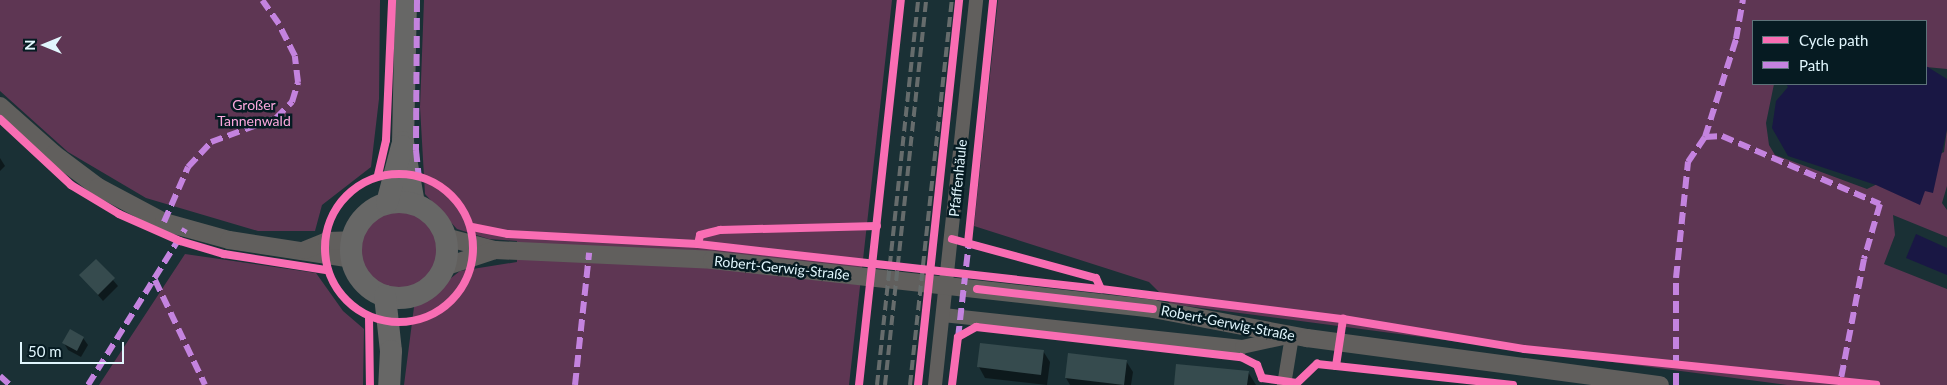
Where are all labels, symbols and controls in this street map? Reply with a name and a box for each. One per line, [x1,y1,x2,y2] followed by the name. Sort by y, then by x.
[20,20,70,70] north arrow
[1752,20,1927,85] legend
[1799,31,1868,49] text: Cycle path
[21,40,38,50] text: N
[1799,56,1829,74] text: Path
[217,97,291,130] park label: Großer Tannenwald
[946,138,970,218] street label: Pfaffenhäule
[713,253,851,283] street label: Robert-Gerwig-Straße
[1160,302,1296,344] street label: Robert-Gerwig-Straße
[22,332,126,364] scale bar
[28,342,62,360] text: 50 m

